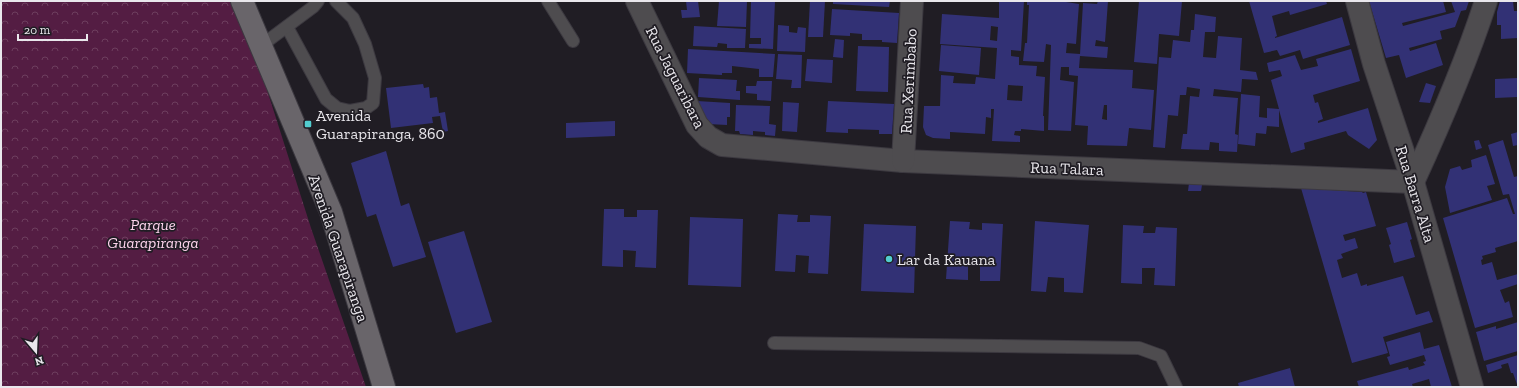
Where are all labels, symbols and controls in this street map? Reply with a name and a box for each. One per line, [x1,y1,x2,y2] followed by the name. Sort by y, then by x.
[18,16,87,42] scale bar
[24,23,51,37] text: 20 m
[642,23,710,132] street label: Rua Jaguaribara
[896,28,921,134] street label: Rua Xerimbabo
[316,106,445,143] place label: Avenida Guarapiranga, 860
[303,119,313,129] marker: Avenida Guarapiranga, 860
[1392,143,1439,245] street label: Rua Barra Alta
[1030,158,1104,179] street label: Rua Talara
[304,172,373,325] street label: Avenida Guarapiranga
[107,215,199,252] park label: Parque Guarapiranga
[897,250,996,269] place label: Lar da Kauana
[884,254,894,264] marker: Lar da Kauana
[16,332,56,372] north arrow
[32,353,45,369] text: N

